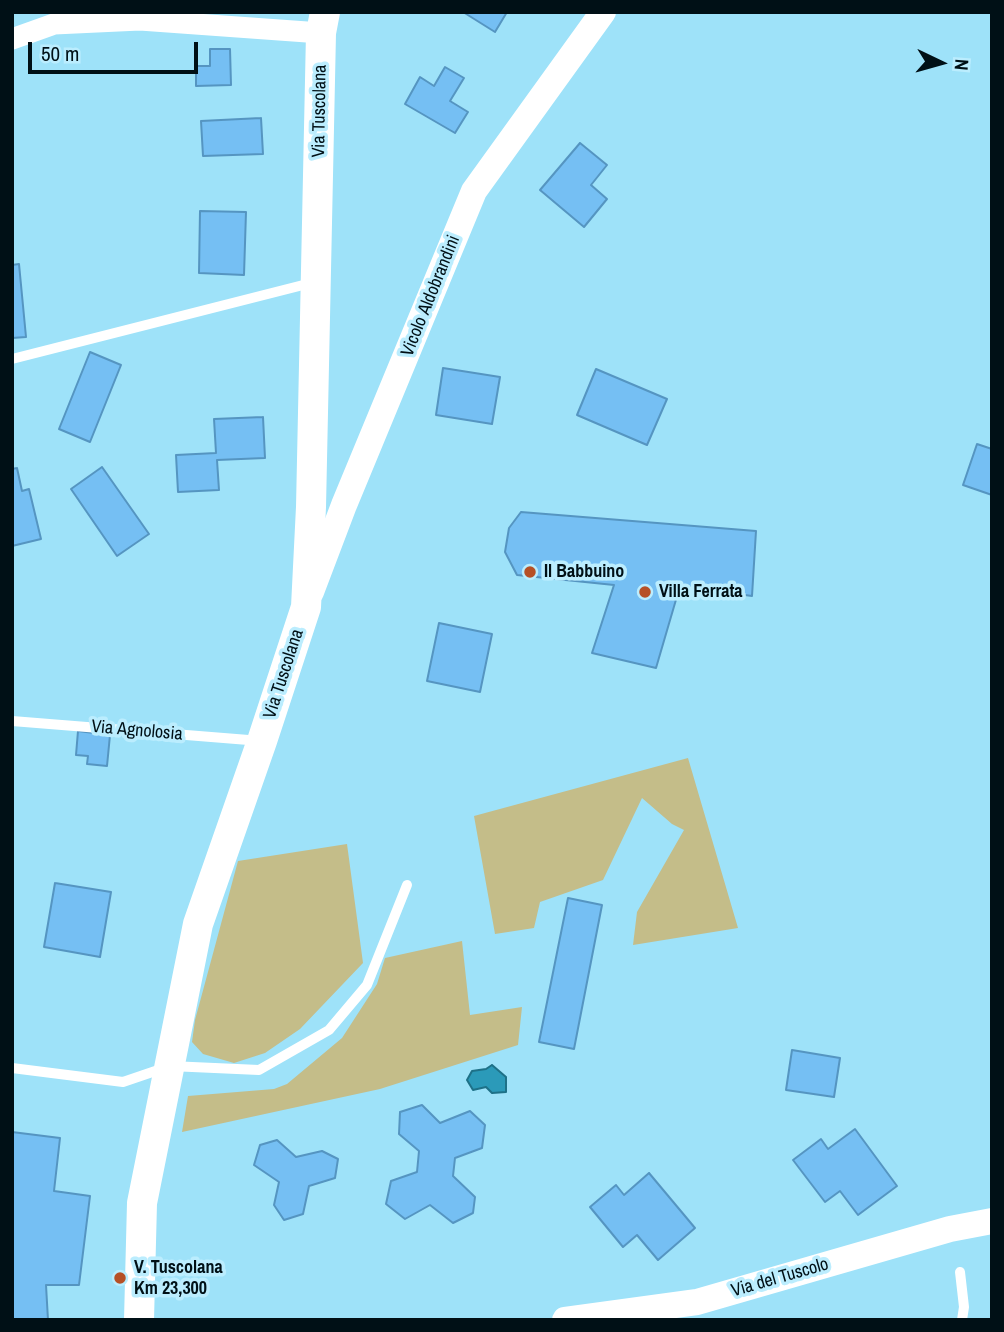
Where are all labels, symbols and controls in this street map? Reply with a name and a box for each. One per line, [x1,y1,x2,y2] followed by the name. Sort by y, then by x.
[32,28,201,72] scale bar
[906,28,976,98] north arrow
[41,39,79,68] text: 50 m
[948,58,975,72] text: N
[308,64,332,158] street label: Via Tuscolana
[397,232,465,360] street label: Vicolo Aldobrandini
[544,561,624,583] place label: Il Babbuino
[522,564,538,580] marker: Il Babbuino
[659,581,743,603] place label: Villa Ferrata
[637,584,653,600] marker: Villa Ferrata
[259,627,309,721] street label: Via Tuscolana
[90,716,184,746] street label: Via Agnolosia
[729,1254,831,1302] street label: Via del Tuscolo
[134,1257,223,1300] place label: V. Tuscolana Km 23,300
[112,1270,128,1286] marker: V. Tuscolana Km 23,300

